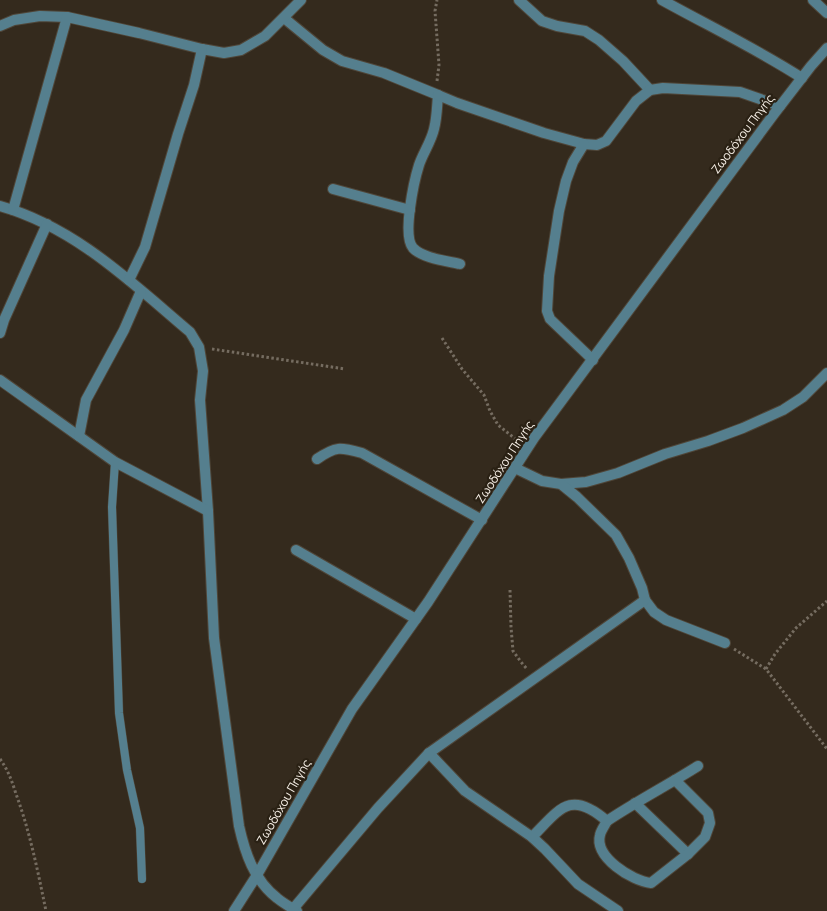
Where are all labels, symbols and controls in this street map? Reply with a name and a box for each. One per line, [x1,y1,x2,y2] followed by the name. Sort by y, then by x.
[707,90,778,177] street label: Ζωοδόχου Πηγής
[471,417,538,506] street label: Ζωοδόχου Πηγής
[252,756,315,847] street label: Ζωοδόχου Πηγής

